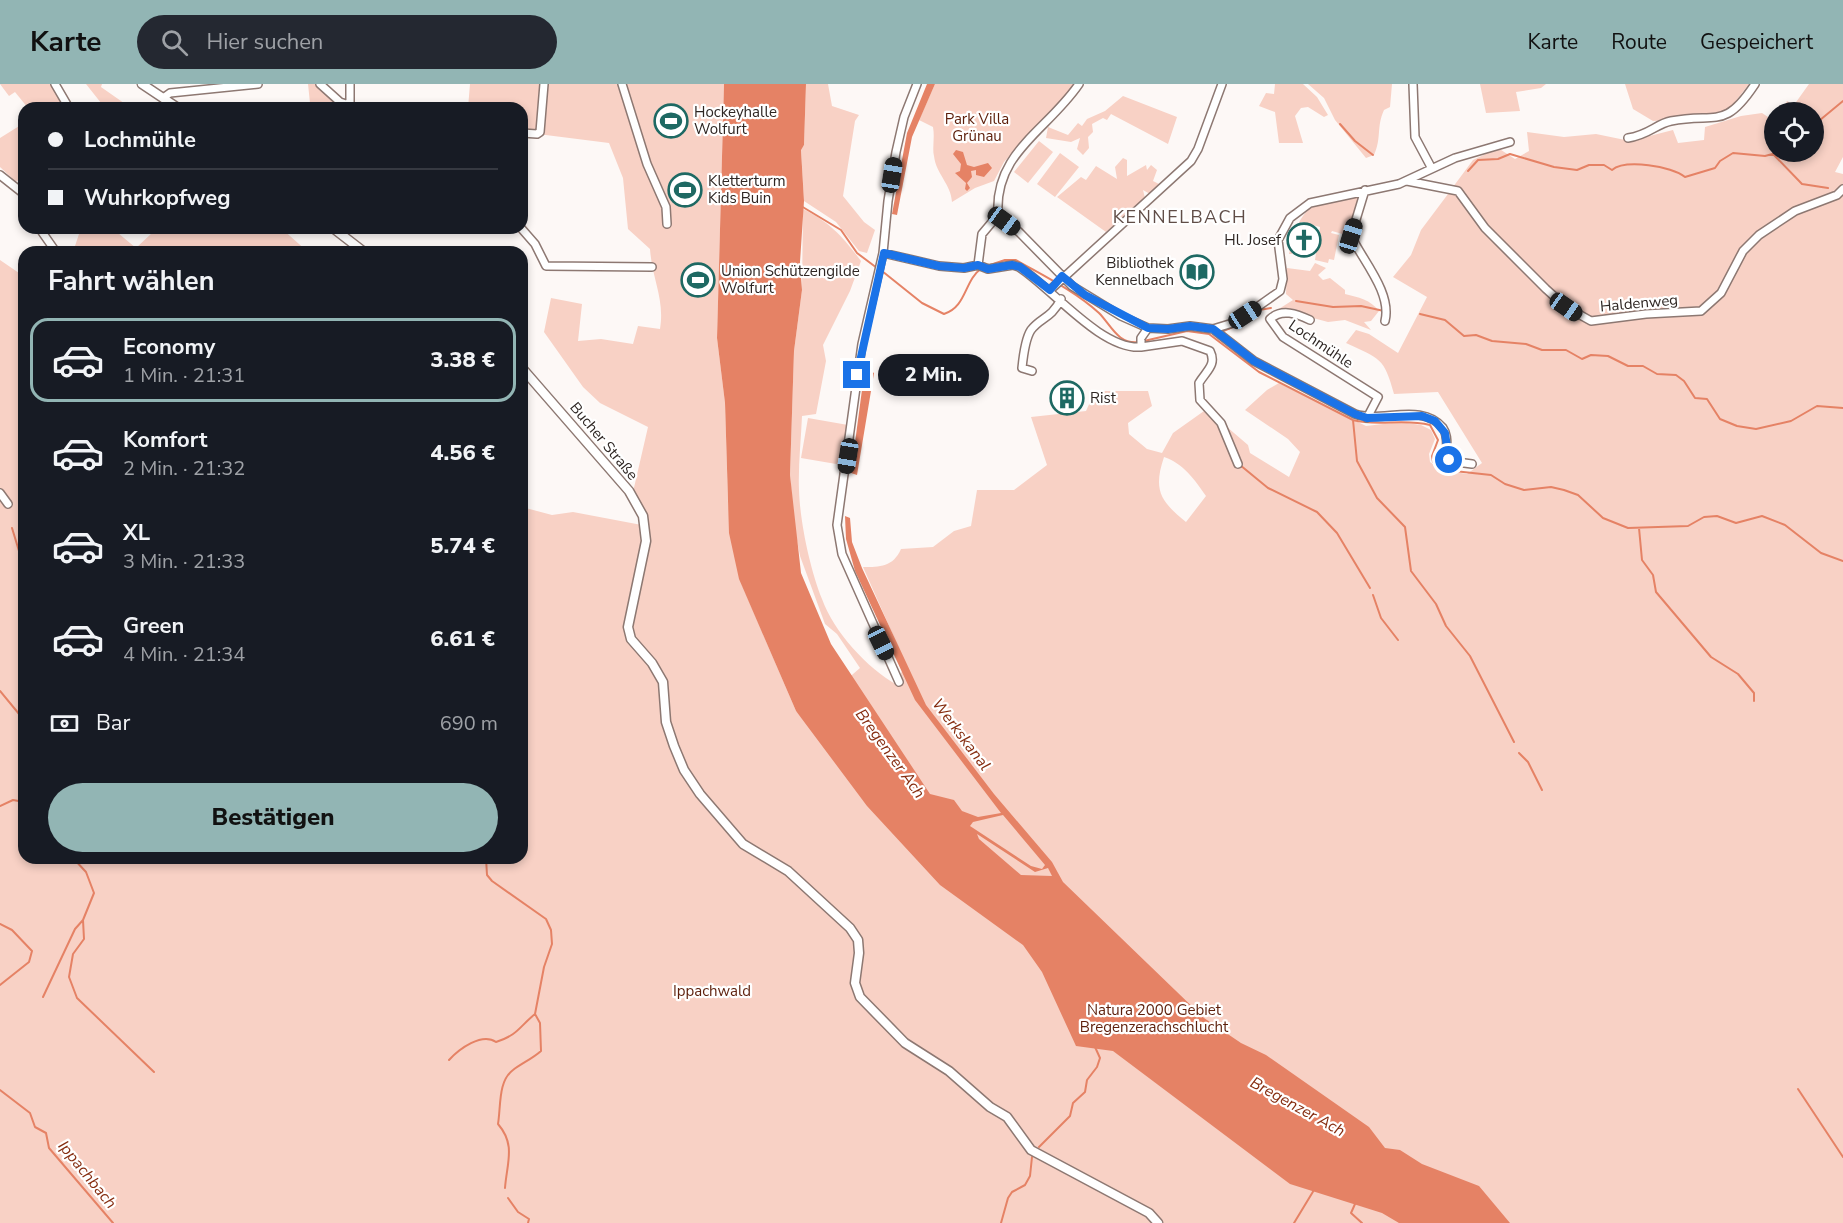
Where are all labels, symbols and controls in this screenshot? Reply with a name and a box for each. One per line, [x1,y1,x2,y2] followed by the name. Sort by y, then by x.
[137,15,557,69] search box
[30,23,101,61] text: Karte
[158,26,191,59] icon: search
[206,27,323,57] text: Hier suchen
[1528,28,1578,56] text: Karte
[1611,28,1667,56] text: Route
[1700,28,1813,56] text: Gespeichert
[694,102,777,139] place label: Hockeyhalle Wolfurt
[1764,102,1824,162] map controls
[1764,102,1824,162] button: locate
[653,103,689,139] sports icon: Hockeyhalle Wolfurt
[945,109,1009,146] park label: Park Villa Grünau
[84,125,196,155] text: Lochmühle
[880,156,904,194] car
[708,171,786,208] place label: Kletterturm Kids Buin
[667,172,703,208] sports icon: Kletterturm Kids Buin
[84,183,231,213] text: Wuhrkopfweg
[984,203,1024,239] car
[1113,205,1247,229] district label: KENNELBACH
[1337,216,1365,256] car
[1286,222,1322,258] church icon: Hl. Josef
[1224,230,1282,250] place label: Hl. Josef
[1095,253,1174,290] place label: Bibliothek Kennelbach
[1179,254,1215,290] library icon: Bibliothek Kennelbach
[721,261,860,298] place label: Union Schützengilde Wolfurt
[680,262,716,298] sports icon: Union Schützengilde Wolfurt
[48,263,214,300] text: Fahrt wählen
[1546,289,1586,325] car
[1599,290,1679,316] street label: Haldenweg
[1225,298,1265,332] car
[1285,315,1357,373] street label: Lochmühle
[123,332,215,362] text: Economy
[51,333,105,387] icon: car
[430,345,495,375] text: 3.38 €
[878,354,989,396] callout: 2 Min.
[843,361,870,388] route end
[905,361,962,388] text: 2 Min.
[123,362,245,389] text: 1 Min. · 21:31
[1049,380,1085,416] building icon: Rist
[1090,388,1117,408] place label: Rist
[565,398,643,484] street label: Bucher Straße
[123,425,207,455] text: Komfort
[51,426,105,480] icon: car
[836,437,860,475] car
[430,438,495,468] text: 4.56 €
[1435,446,1462,473] route start
[123,455,245,482] text: 2 Min. · 21:32
[123,518,150,548] text: XL
[51,519,105,573] icon: car
[430,531,495,561] text: 5.74 €
[123,548,245,575] text: 3 Min. · 21:33
[123,611,184,641] text: Green
[51,612,105,666] icon: car
[865,623,897,663] car
[430,624,495,654] text: 6.61 €
[123,641,245,668] text: 4 Min. · 21:34
[927,694,996,775] water label: Werkskanal
[850,704,930,803] water label: Bregenzer Ach
[48,707,81,740] icon: cash
[96,708,130,738] text: Bar
[440,710,498,737] text: 690 m
[48,783,498,852] button: Bestätigen
[673,981,751,1001] park label: Ippachwald
[1080,1000,1229,1037] park label: Natura 2000 Gebiet Bregenzerachschlucht
[1246,1072,1349,1142] water label: Bregenzer Ach
[53,1136,122,1213] water label: Ippachbach

